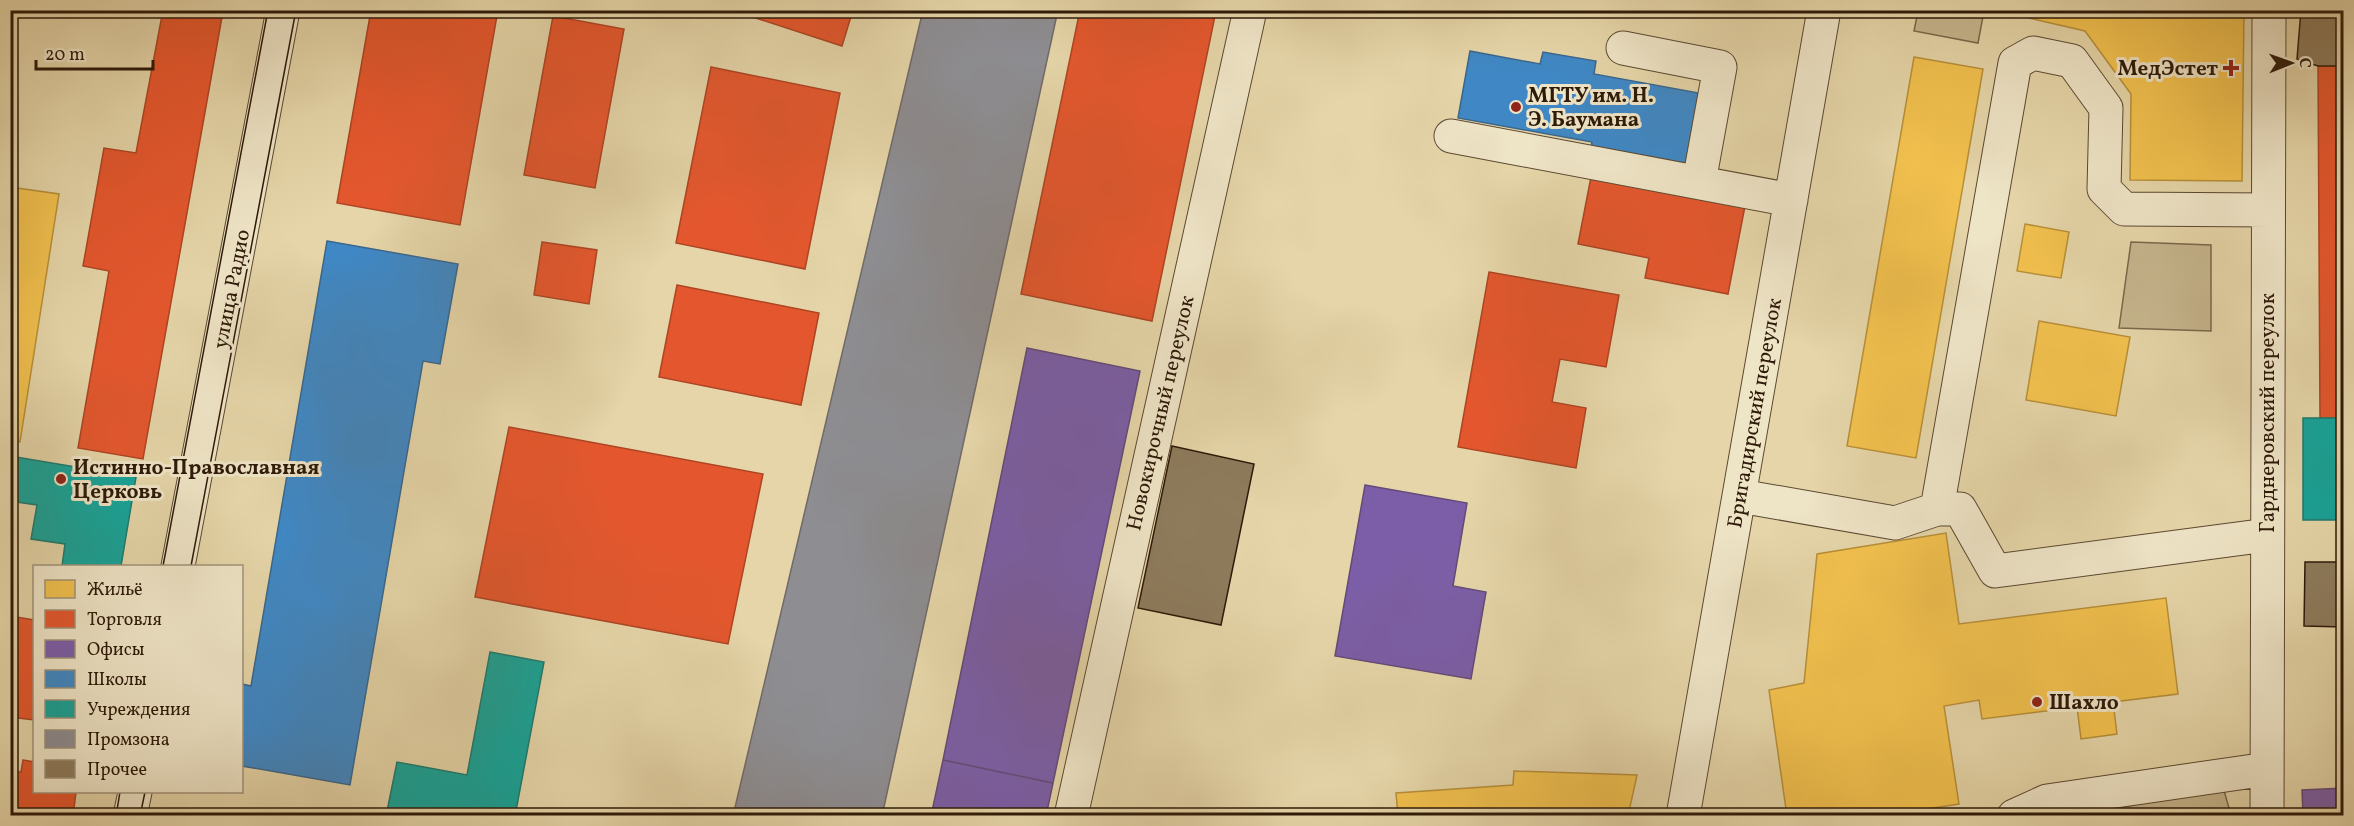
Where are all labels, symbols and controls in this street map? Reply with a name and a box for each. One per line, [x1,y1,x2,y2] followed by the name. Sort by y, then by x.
[36,33,153,71] scale bar
[2261,33,2321,93] north arrow
[45,43,85,68] text: 20 m
[2118,55,2218,84] place label: МедЭстет
[2293,57,2315,68] text: С
[2222,59,2240,77] marker: МедЭстет
[1528,82,1654,135] place label: МГТУ им. Н. Э. Баумана
[1509,100,1523,114] marker: МГТУ им. Н. Э. Баумана
[207,227,258,352] street label: улица Радио
[1120,293,1203,534] street label: Новокирочный переулок
[2254,293,2283,533] street label: Гарднеровский переулок
[1721,296,1790,531] street label: Бригадирский переулок
[73,454,319,507] place label: Истинно-Православная Церковь
[54,472,68,486] marker: Истинно-Православная Церковь
[33,565,243,793] legend
[87,578,143,603] text: Жильё
[87,608,162,633] text: Торговля
[87,638,145,663] text: Офисы
[87,668,147,693] text: Школы
[2049,689,2119,718] place label: Шахло
[2030,695,2044,709] marker: Шахло
[87,698,190,723] text: Учреждения
[87,728,170,753] text: Промзона
[87,758,147,783] text: Прочее

